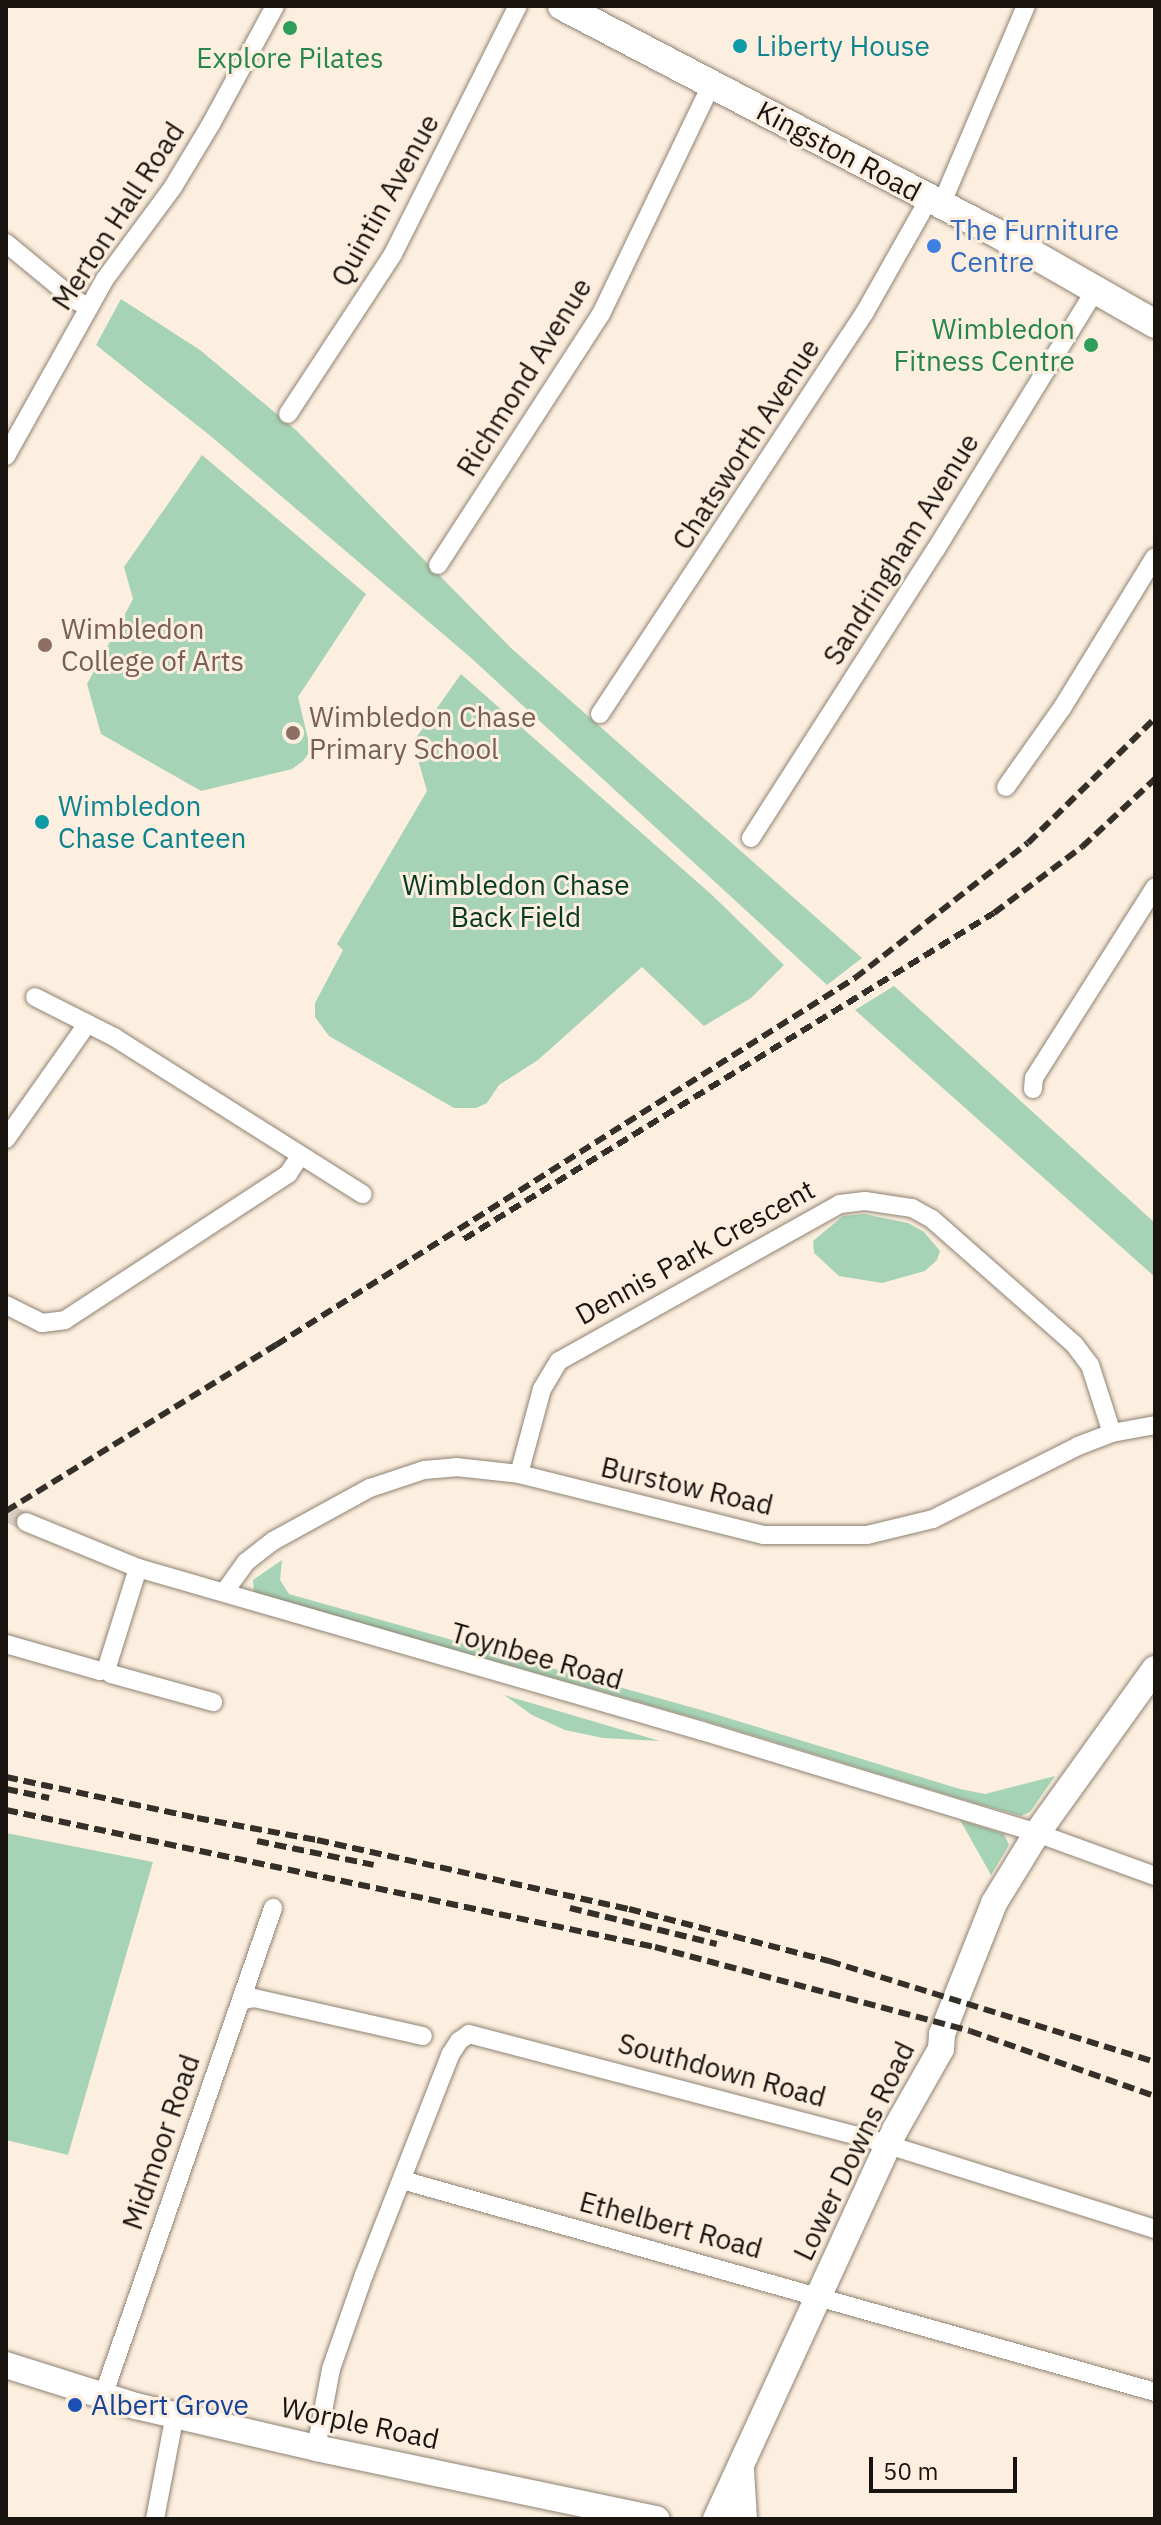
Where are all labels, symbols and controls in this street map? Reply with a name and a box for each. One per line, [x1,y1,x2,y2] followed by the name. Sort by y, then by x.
[281,19,299,37] marker: Explore Pilates
[756,29,930,63] place label: Liberty House
[731,37,749,55] marker: Liberty House
[196,41,384,75] place label: Explore Pilates
[751,94,927,208] street label: Kingston Road
[324,108,446,292] street label: Quintin Avenue
[45,116,191,316] street label: Merton Hall Road
[950,213,1119,279] place label: The Furniture Centre
[925,237,943,255] marker: The Furniture Centre
[450,272,598,482] street label: Richmond Avenue
[894,312,1075,378] place label: Wimbledon Fitness Centre
[665,332,827,556] street label: Chatsworth Avenue
[1082,336,1100,354] marker: Wimbledon Fitness Centre
[816,427,986,671] street label: Sandringham Avenue
[61,612,244,678] place label: Wimbledon College of Arts
[36,636,54,654] marker: Wimbledon College of Arts
[309,700,536,766] place label: Wimbledon Chase Primary School
[284,724,302,742] marker: Wimbledon Chase Primary School
[58,789,246,855] place label: Wimbledon Chase Canteen
[33,813,51,831] marker: Wimbledon Chase Canteen
[402,868,630,934] park label: Wimbledon Chase Back Field
[570,1172,820,1332] street label: Dennis Park Crescent
[598,1450,776,1522] street label: Burstow Road
[447,1615,627,1697] street label: Toynbee Road
[614,2026,830,2114] street label: Southdown Road
[786,2036,922,2266] street label: Lower Downs Road
[115,2050,207,2234] street label: Midmoor Road
[576,2184,766,2266] street label: Ethelbert Road
[91,2388,249,2422] place label: Albert Grove
[278,2390,442,2456] street label: Worple Road
[66,2396,84,2414] marker: Albert Grove
[873,2441,1021,2491] scale bar
[883,2455,938,2487] text: 50 m

